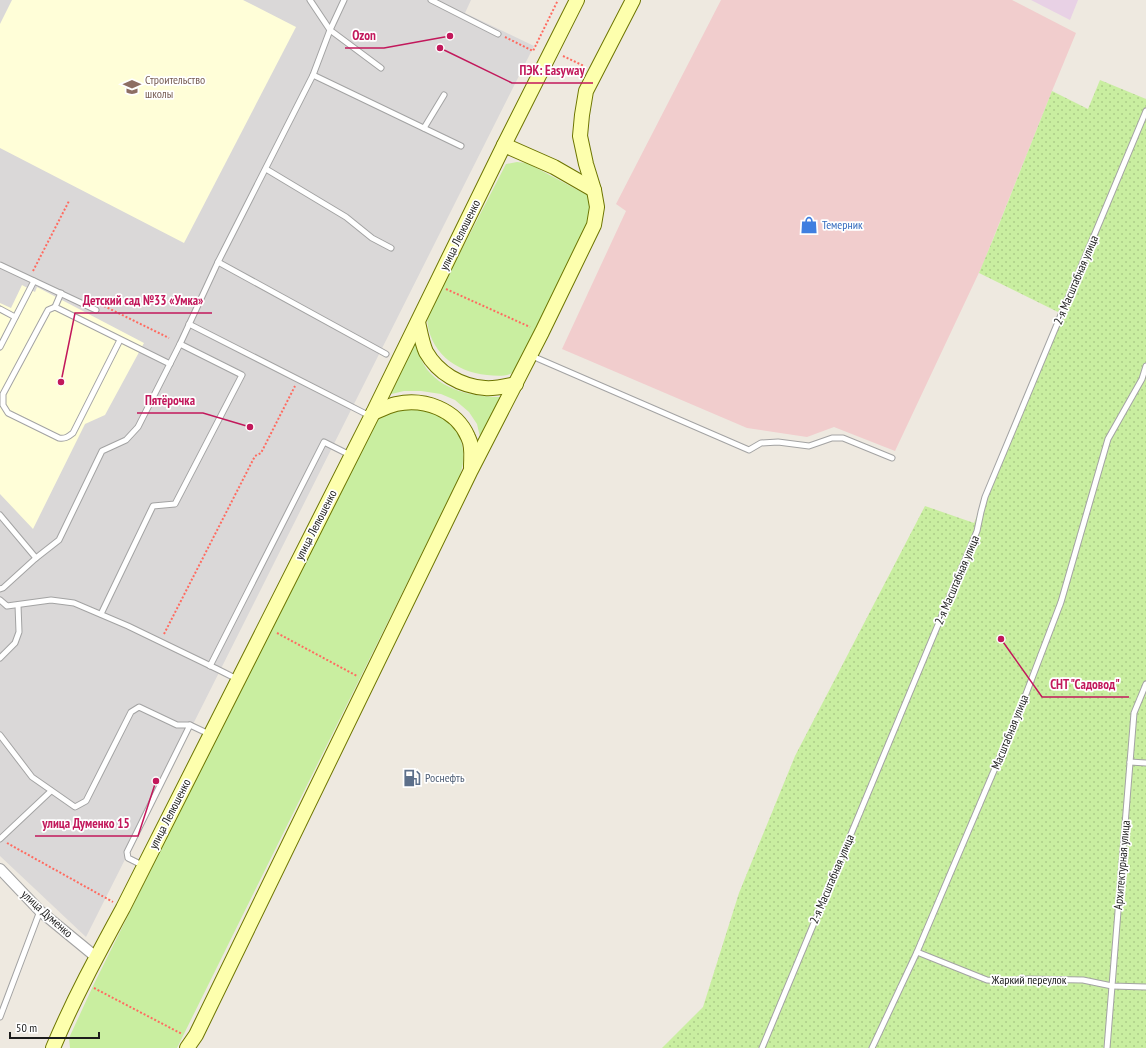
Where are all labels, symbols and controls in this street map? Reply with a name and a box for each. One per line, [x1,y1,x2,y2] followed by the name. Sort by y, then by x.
[345,23,384,48] callout: Ozon
[352,27,376,44] text: Ozon
[512,58,593,83] callout: ПЭК: Easyway
[519,62,585,79] text: ПЭК: Easyway
[145,72,205,101] place label: Строительство школы
[122,77,142,97] school or university icon: Строительство школы
[436,197,483,273] street label: улица Лелюшенко
[799,215,819,235] shop icon: Темерник
[822,217,863,232] place label: Темерник
[1050,233,1101,327] street label: 2-я Масштабная улица
[75,288,212,313] callout: Детский сад №33 «Умка»
[83,292,203,309] text: Детский сад №33 «Умка»
[137,388,203,413] callout: Пятёрочка
[145,392,195,409] text: Пятёрочка
[291,487,340,562] street label: улица Лелюшенко
[931,533,982,627] street label: 2-я Масштабная улица
[1042,672,1129,697] callout: СНТ "Садовод"
[1050,676,1120,693] text: СНТ "Садовод"
[988,692,1031,771] street label: Масштабная улица
[402,768,422,788] fuel station icon: Роснефть
[425,770,465,785] place label: Роснефть
[145,776,194,851] street label: улица Лелюшенко
[35,811,138,836] callout: улица Думенко 15
[41,815,130,832] text: улица Думенко 15
[1110,820,1133,910] street label: Архитектурная улица
[806,832,857,926] street label: 2-я Масштабная улица
[19,887,76,941] street label: улица Думенко
[991,972,1067,987] street label: Жаркий переулок
[10,1014,99,1040] scale bar
[16,1020,37,1035] text: 50 m

